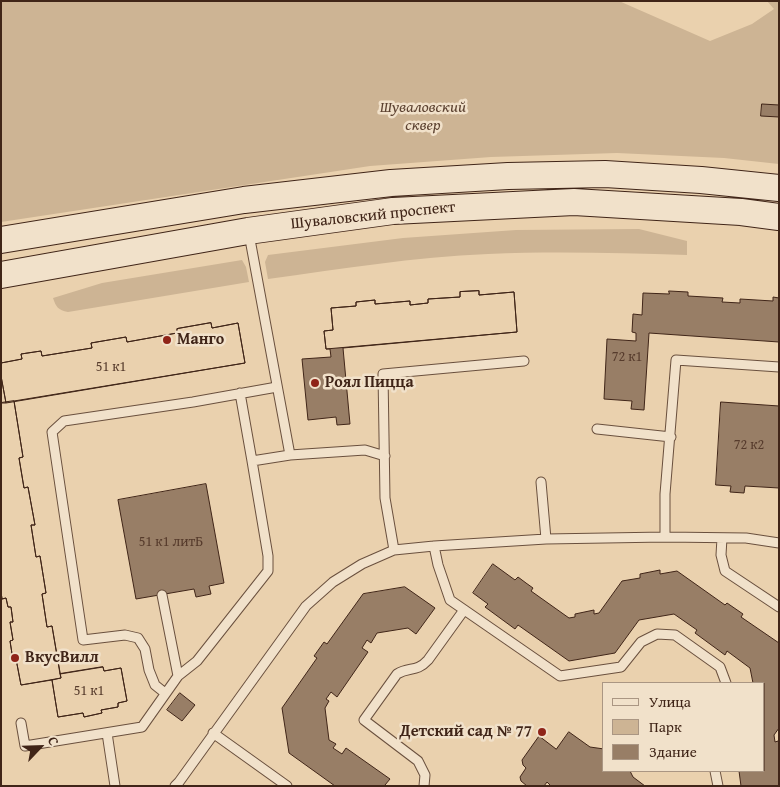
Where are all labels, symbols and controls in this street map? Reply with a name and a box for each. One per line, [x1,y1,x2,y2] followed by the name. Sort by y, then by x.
[380,98,466,136] park label: Шуваловский сквер
[290,198,456,234] street label: Шуваловский проспект
[177,330,224,350] place label: Манго
[161,334,173,346] marker: Манго
[612,349,642,365] house number: 72 к1
[96,359,126,375] house number: 51 к1
[325,373,414,393] place label: Роял Пицца
[309,377,321,389] marker: Роял Пицца
[734,437,764,453] house number: 72 к2
[139,534,203,550] house number: 51 к1 литБ
[25,648,99,668] place label: ВкусВилл
[9,652,21,664] marker: ВкусВилл
[602,682,765,772] legend
[74,683,104,699] house number: 51 к1
[649,691,691,712] text: Улица
[649,716,682,737] text: Парк
[15,722,65,772] north arrow
[400,722,532,742] place label: Детский сад № 77
[536,726,548,738] marker: Детский сад № 77
[43,733,64,749] text: С
[649,741,697,762] text: Здание

